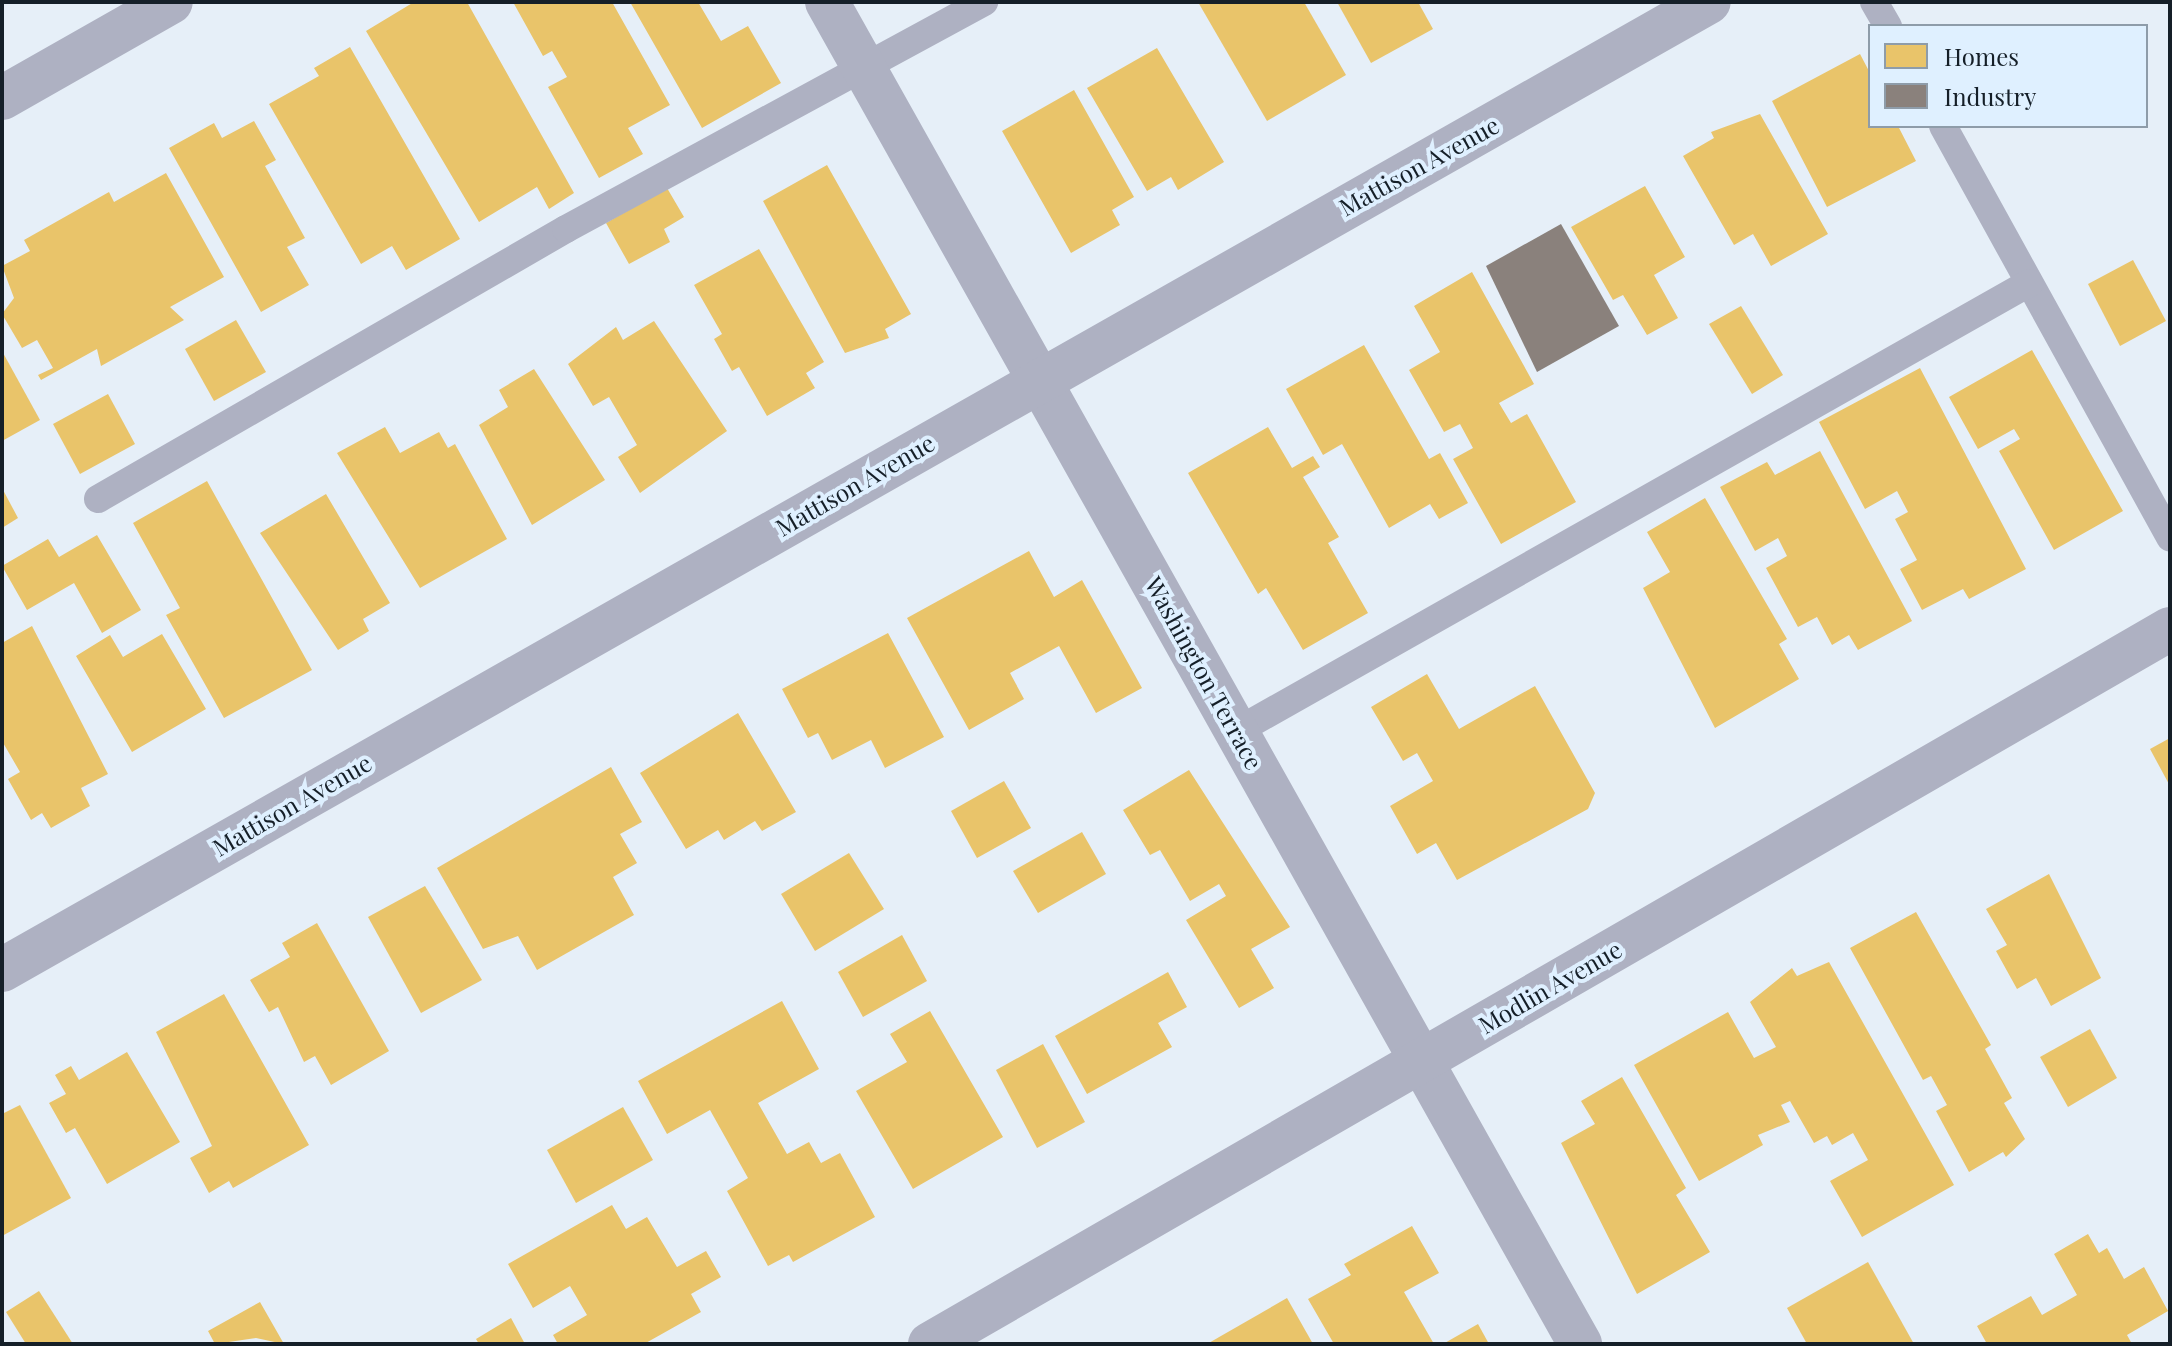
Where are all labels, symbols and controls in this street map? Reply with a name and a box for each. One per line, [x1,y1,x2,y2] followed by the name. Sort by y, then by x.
[1868,24,2148,128] legend
[1944,40,2019,72] text: Homes
[1944,80,2036,112] text: Industry
[1334,110,1504,222] street label: Mattison Avenue
[770,428,940,542] street label: Mattison Avenue
[1139,571,1269,775] street label: Washington Terrace
[207,748,377,862] street label: Mattison Avenue
[1473,934,1627,1040] street label: Modlin Avenue

